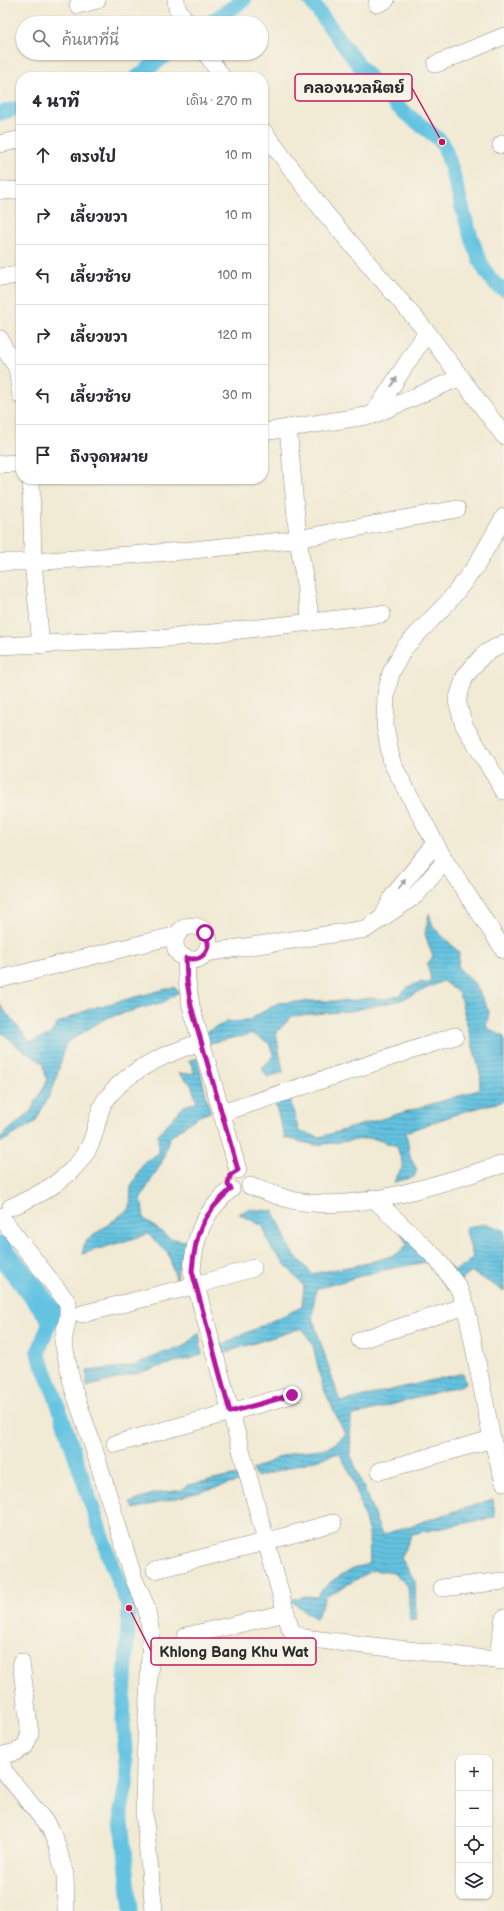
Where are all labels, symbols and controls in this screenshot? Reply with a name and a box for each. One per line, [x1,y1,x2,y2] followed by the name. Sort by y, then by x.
[16,16,268,60] search box
[30,27,52,49] icon: search
[62,31,119,50] text: ค้นหาที่นี่
[295,74,412,101] callout: คลองนวลนิตย์
[304,78,404,98] text: คลองนวลนิตย์
[32,92,79,112] text: 4 นาที
[186,93,252,109] text: เดิน · 270 m
[32,144,54,166] icon: ahead
[225,147,252,163] text: 10 m
[70,148,116,167] text: ตรงไป
[32,204,54,226] icon: right
[225,207,252,223] text: 10 m
[70,208,128,227] text: เลี้ยวขวา
[32,264,54,286] icon: left
[217,267,252,283] text: 100 m
[70,268,131,287] text: เลี้ยวซ้าย
[32,324,54,346] icon: right
[217,327,252,343] text: 120 m
[70,328,128,347] text: เลี้ยวขวา
[390,377,398,388] one-way arrow
[32,384,54,406] icon: left
[222,387,252,403] text: 30 m
[70,388,131,407] text: เลี้ยวซ้าย
[32,444,54,466] icon: arrive
[70,448,148,467] text: ถึงจุดหมาย
[398,878,406,889] one-way arrow
[196,924,214,942] route start
[283,1386,301,1404] route end
[151,1638,316,1665] callout: Khlong Bang Khu Wat
[159,1643,309,1662] text: Khlong Bang Khu Wat
[456,1755,492,1899] map controls
[456,1755,492,1791] button: +
[456,1791,492,1827] button: −
[456,1827,492,1863] button: locate
[456,1863,492,1899] button: layers

